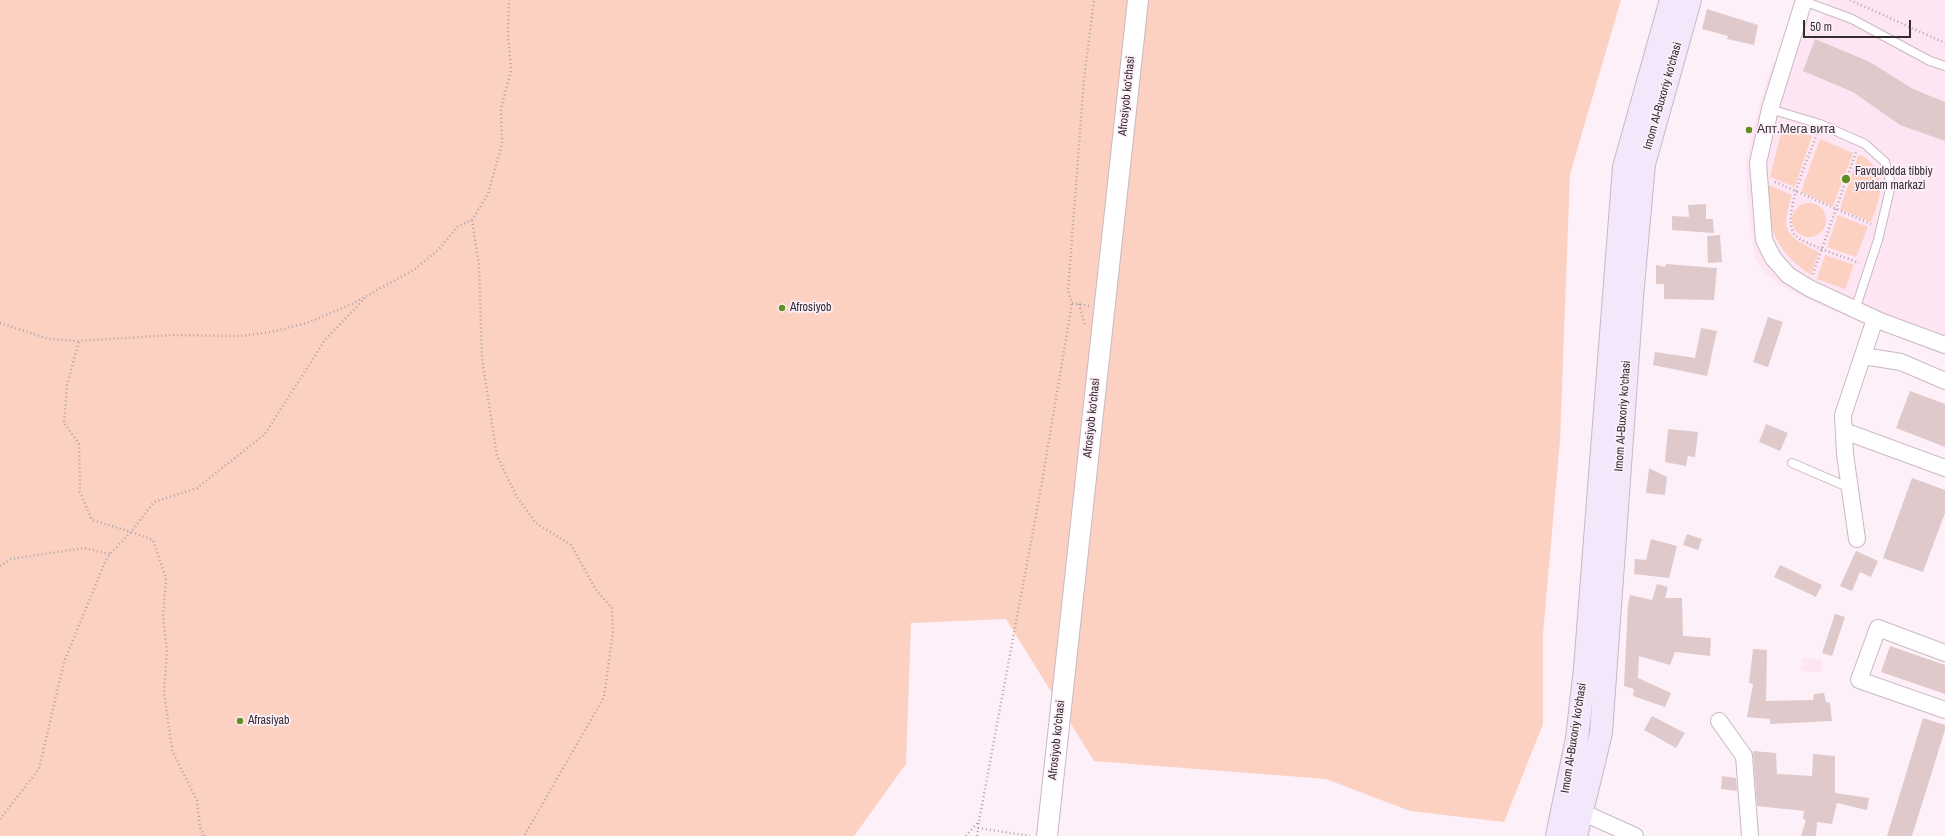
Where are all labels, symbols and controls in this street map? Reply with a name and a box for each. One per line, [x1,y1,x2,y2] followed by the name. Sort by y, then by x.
[1805,12,1913,38] scale bar
[1810,19,1832,35] text: 50 m
[1641,41,1685,151] street label: Imom Al-Buxoriy ko'chasi
[1116,55,1138,137] street label: Afrosiyob ko'chasi
[1757,123,1835,137] place label: Апт.Мега вита
[1744,125,1754,135] marker: Апт.Мега вита
[1855,165,1933,193] place label: Favqulodda tibbiy yordam markazi
[1840,173,1852,185] marker: Favqulodda tibbiy yordam markazi
[790,301,832,315] place label: Afrosiyob
[777,303,787,313] marker: Afrosiyob
[1612,360,1634,472] street label: Imom Al-Buxoriy ko'chasi
[1081,377,1103,459] street label: Afrosiyob ko'chasi
[1558,682,1590,794] street label: Imom Al-Buxoriy ko'chasi
[1046,699,1068,781] street label: Afrosiyob ko'chasi
[248,714,290,728] place label: Afrasiyab
[235,716,245,726] marker: Afrasiyab

